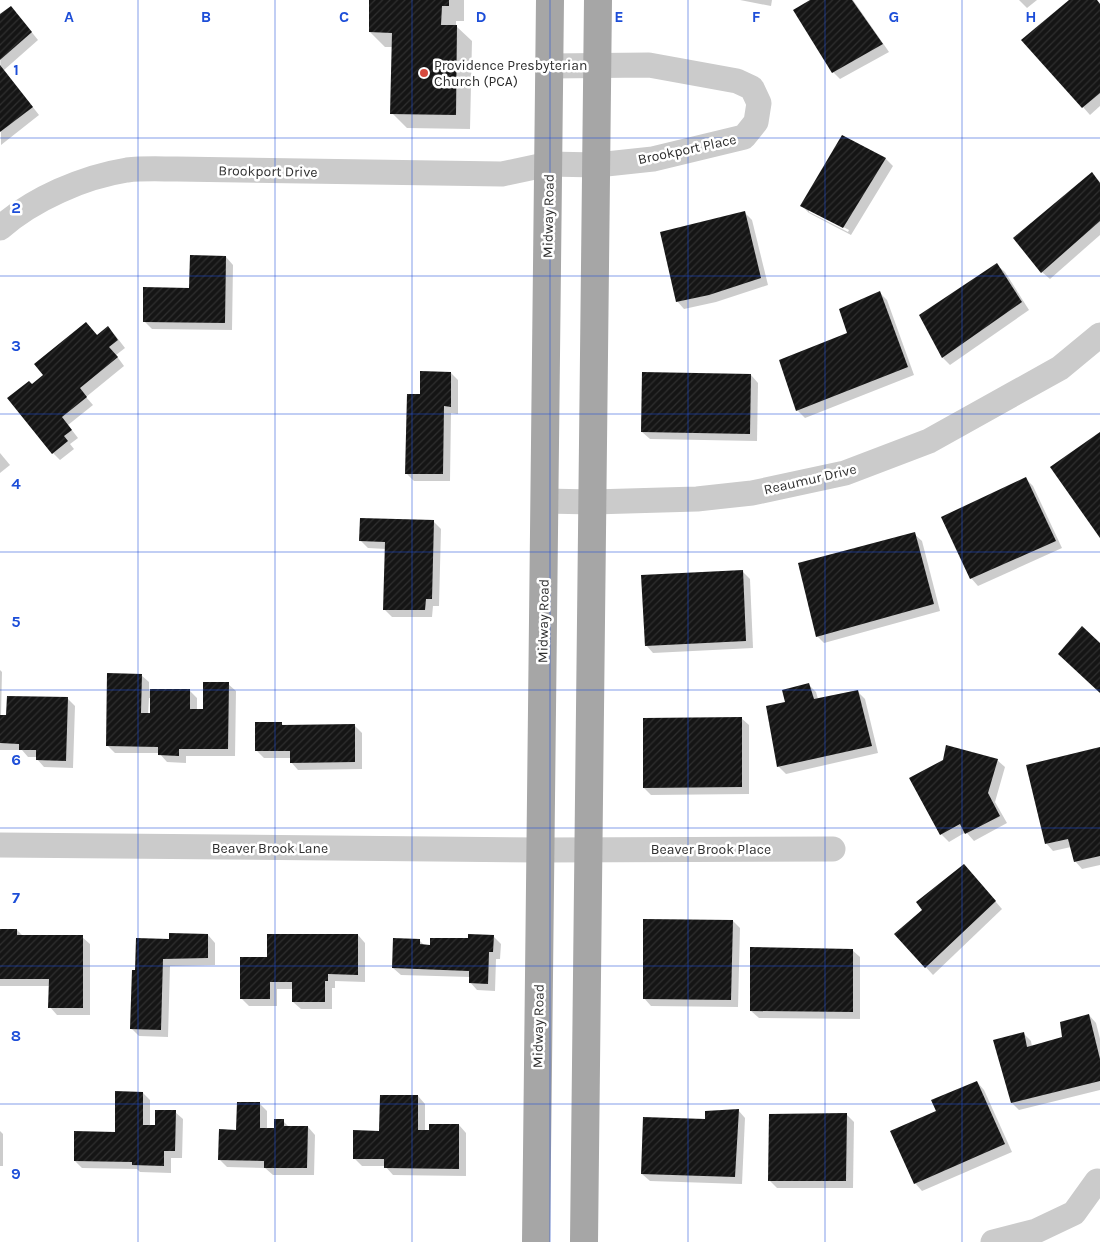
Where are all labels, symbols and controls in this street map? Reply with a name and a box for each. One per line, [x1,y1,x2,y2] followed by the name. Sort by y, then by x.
[64,7,74,26] text: A
[201,7,211,26] text: B
[339,7,349,26] text: C
[476,7,487,26] text: D
[614,7,624,26] text: E
[752,7,761,26] text: F
[889,7,899,26] text: G
[1025,7,1037,26] text: H
[434,57,587,90] place label: Providence Presbyterian Church (PCA)
[13,60,19,79] text: 1
[418,67,430,79] marker: Providence Presbyterian Church (PCA)
[636,131,738,168] street label: Brookport Place
[218,162,318,181] street label: Brookport Drive
[539,174,558,258] street label: Midway Road
[11,198,21,217] text: 2
[11,336,21,355] text: 3
[762,461,858,498] street label: Reaumur Drive
[11,474,21,493] text: 4
[534,579,553,663] street label: Midway Road
[11,612,21,631] text: 5
[11,750,21,769] text: 6
[212,840,328,857] street label: Beaver Brook Lane
[651,841,771,858] street label: Beaver Brook Place
[12,888,20,907] text: 7
[529,984,548,1068] street label: Midway Road
[11,1026,21,1045] text: 8
[11,1164,21,1183] text: 9

